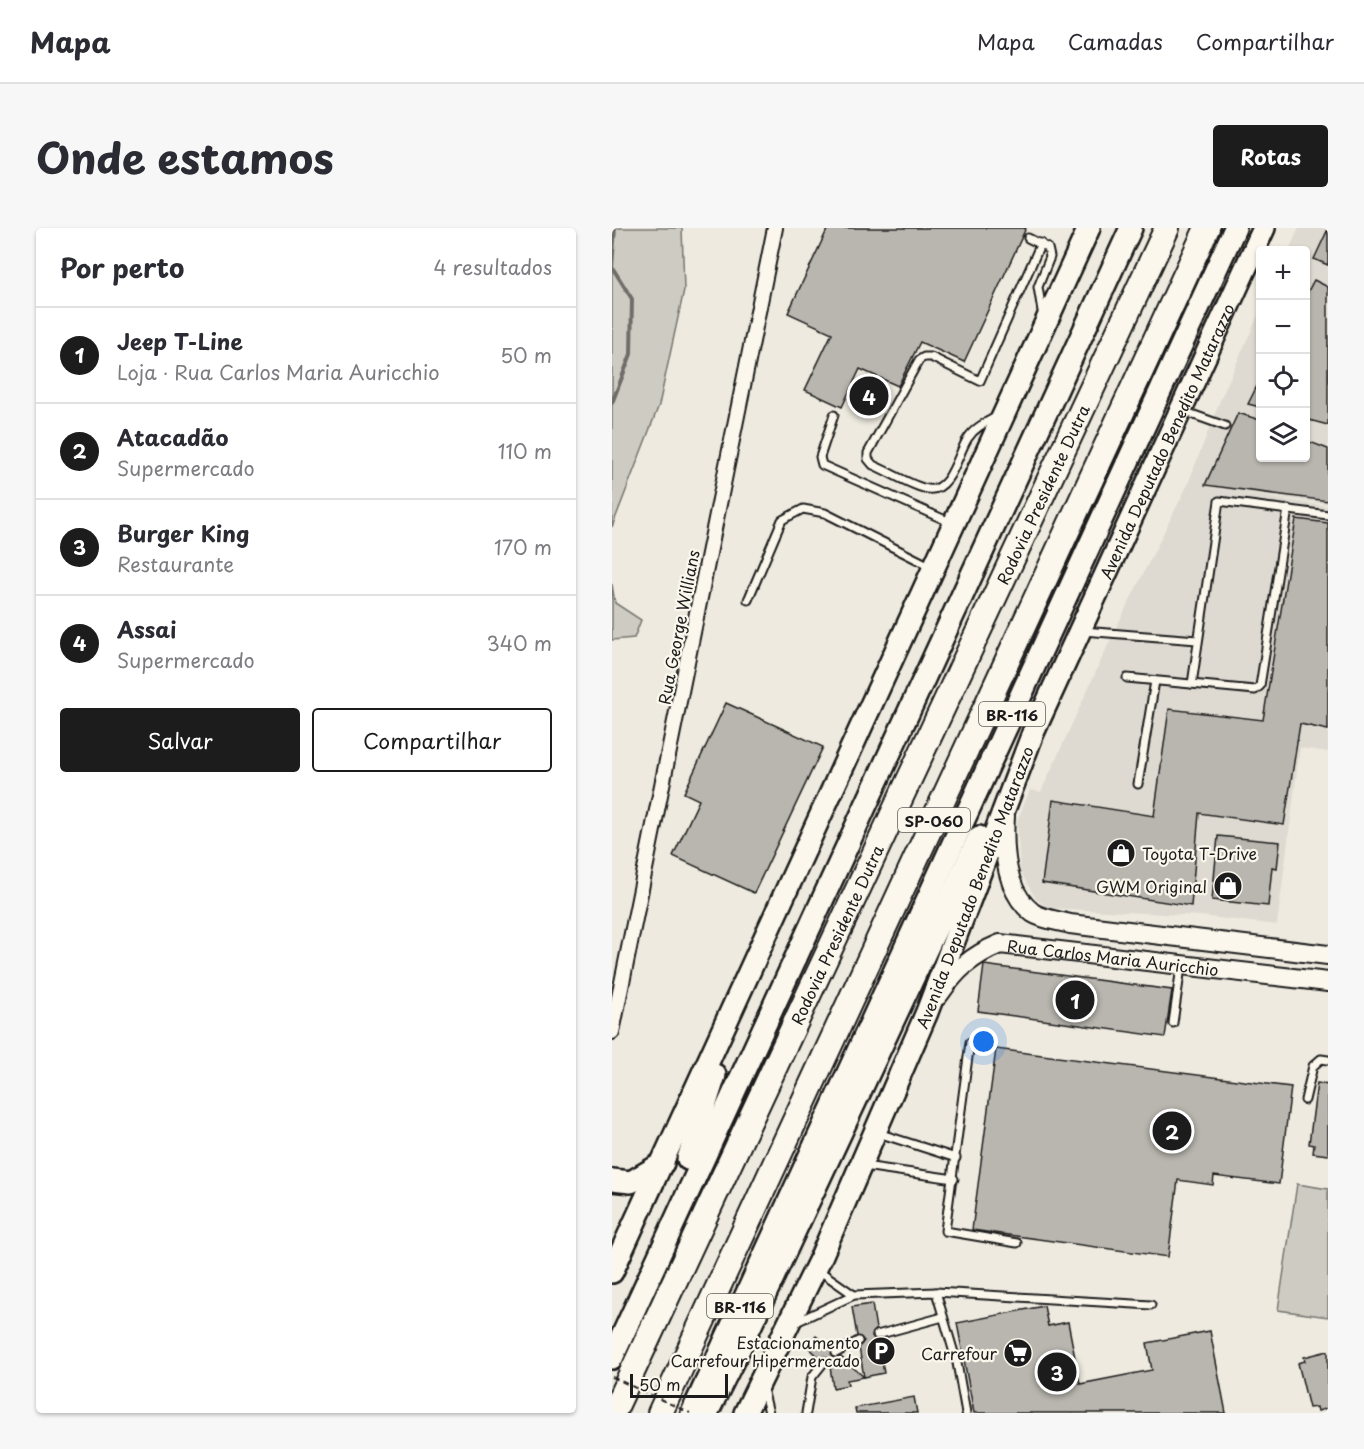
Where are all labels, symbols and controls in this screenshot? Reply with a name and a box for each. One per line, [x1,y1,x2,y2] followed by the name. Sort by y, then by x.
[30,20,111,63] text: Mapa
[977,25,1035,57] text: Mapa
[1068,25,1163,57] text: Camadas
[1196,25,1334,57] text: Compartilhar
[36,125,334,188] text: Onde estamos
[1213,125,1328,187] button: Rotas
[1256,246,1310,462] map controls
[1256,246,1310,300] button: +
[60,248,184,287] text: Por perto
[434,252,552,282] text: 4 resultados
[1093,299,1240,583] street label: Avenida Deputado Benedito Matarazzo
[1256,300,1310,354] button: −
[117,324,243,357] text: Jeep T-Line
[75,340,84,370] text: 1
[500,340,552,370] text: 50 m
[1256,354,1310,408] button: locate
[117,357,440,387] text: Loja · Rua Carlos Maria Auricchio
[850,374,888,418] pin: 4
[990,400,1095,588] street label: Rodovia Presidente Dutra
[1256,408,1310,462] button: layers
[117,420,228,453] text: Atacadão
[72,436,87,466] text: 2
[498,436,552,466] text: 110 m
[117,453,255,483] text: Supermercado
[117,516,249,549] text: Burger King
[73,532,86,562] text: 3
[494,532,552,562] text: 170 m
[651,548,705,706] street label: Rua George Willians
[117,549,234,579] text: Restaurante
[117,612,176,645] text: Assai
[73,628,86,658] text: 4
[487,628,552,658] text: 340 m
[117,645,255,675] text: Supermercado
[979,702,1045,726] road number: BR-116
[60,708,300,772] button: Salvar
[312,708,552,772] button: Compartilhar
[909,743,1039,1032] street label: Avenida Deputado Benedito Matarazzo
[898,808,970,832] road number: SP-060
[1105,837,1137,869] shop icon: Toyota T-Drive
[784,841,889,1029] street label: Rodovia Presidente Dutra
[1142,841,1257,865] place label: Toyota T-Drive
[1212,870,1244,902] shop icon: GWM Original
[1096,874,1207,898] place label: GWM Original
[1006,933,1220,981] street label: Rua Carlos Maria Auricchio
[1056,978,1094,1022] pin: 1
[969,1027,998,1056] your location
[1152,1108,1192,1154] pin: 2
[707,1294,773,1318] road number: BR-116
[671,1330,860,1372] place label: Estacionamento Carrefour Hipermercado
[865,1335,897,1367] parking icon: Estacionamento Carrefour Hipermercado
[1002,1337,1034,1369] supermarket icon: Carrefour
[921,1341,998,1365] place label: Carrefour
[1038,1350,1076,1394] pin: 3
[630,1371,728,1398] scale bar
[639,1372,680,1396] text: 50 m

